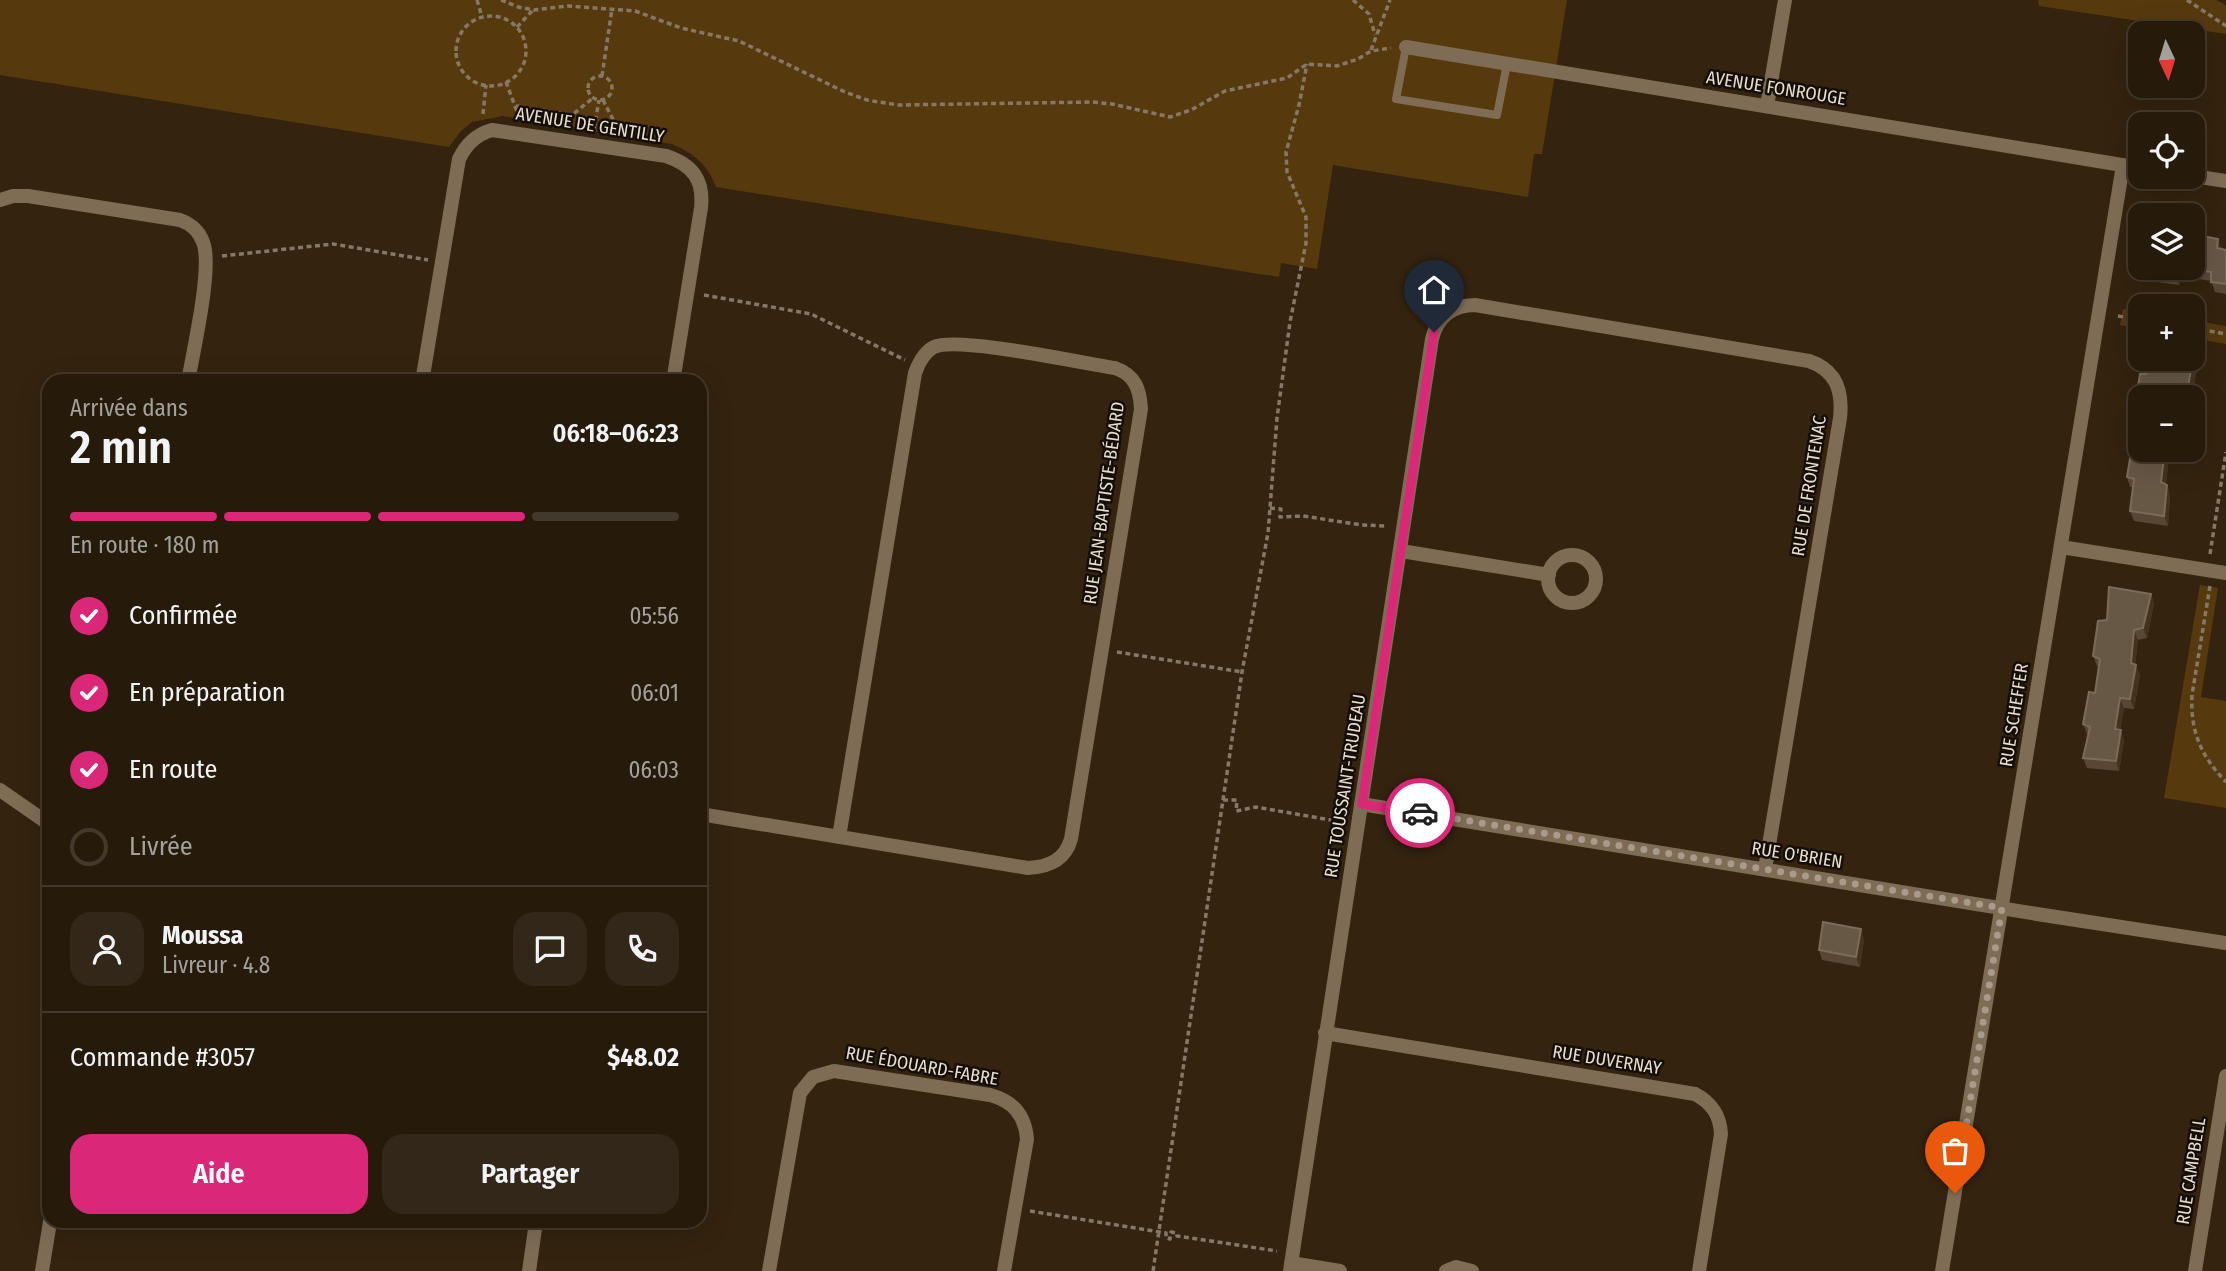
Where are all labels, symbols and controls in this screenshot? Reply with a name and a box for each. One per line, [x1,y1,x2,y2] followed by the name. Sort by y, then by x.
[2128,21,2205,98] north arrow
[2128,21,2205,462] map controls
[1705,66,1847,110] street label: AVENUE FONROUGE
[514,102,666,148] street label: AVENUE DE GENTILLY
[2128,112,2205,189] button: locate
[2128,203,2205,280] button: layers
[1404,260,1464,332] pin
[1415,271,1453,309] icon: home
[2128,294,2205,371] button: +
[2128,385,2205,462] button: −
[70,394,188,422] text: Arrivée dans
[1078,400,1129,606] street label: RUE JEAN-BAPTISTE-BÉDARD
[1787,414,1831,558] street label: RUE DE FRONTENAC
[552,418,679,449] text: 06:18–06:23
[70,420,172,475] text: 2 min
[70,531,219,559] text: En route · 180 m
[70,597,108,635] icon: check
[129,600,237,631] text: Confirmée
[630,602,679,630] text: 05:56
[1995,662,2033,768] street label: RUE SCHEFFER
[70,674,108,712] icon: check
[129,677,286,708] text: En préparation
[630,679,679,707] text: 06:01
[1320,693,1370,879] street label: RUE TOUSSAINT-TRUDEAU
[70,751,108,789] icon: check
[129,754,217,785] text: En route
[629,756,679,784] text: 06:03
[1385,778,1455,848] courier
[1401,794,1439,832] icon: car
[129,831,193,862] text: Livrée
[1750,837,1844,873] street label: RUE O'BRIEN
[70,912,144,986] button: person
[513,912,587,986] button: chat
[605,912,679,986] button: phone
[162,920,243,951] text: Moussa
[162,951,270,979] text: Livreur · 4.8
[844,1041,1000,1090] street label: RUE ÉDOUARD-FABRE
[1551,1041,1663,1079] street label: RUE DUVERNAY
[70,1042,255,1073] text: Commande #3057
[607,1042,679,1073] text: $48.02
[2172,1116,2210,1226] street label: RUE CAMPBELL
[1925,1121,1985,1193] pin
[1936,1132,1974,1170] icon: bag
[70,1134,368,1214] button: Aide
[382,1134,679,1214] button: Partager

